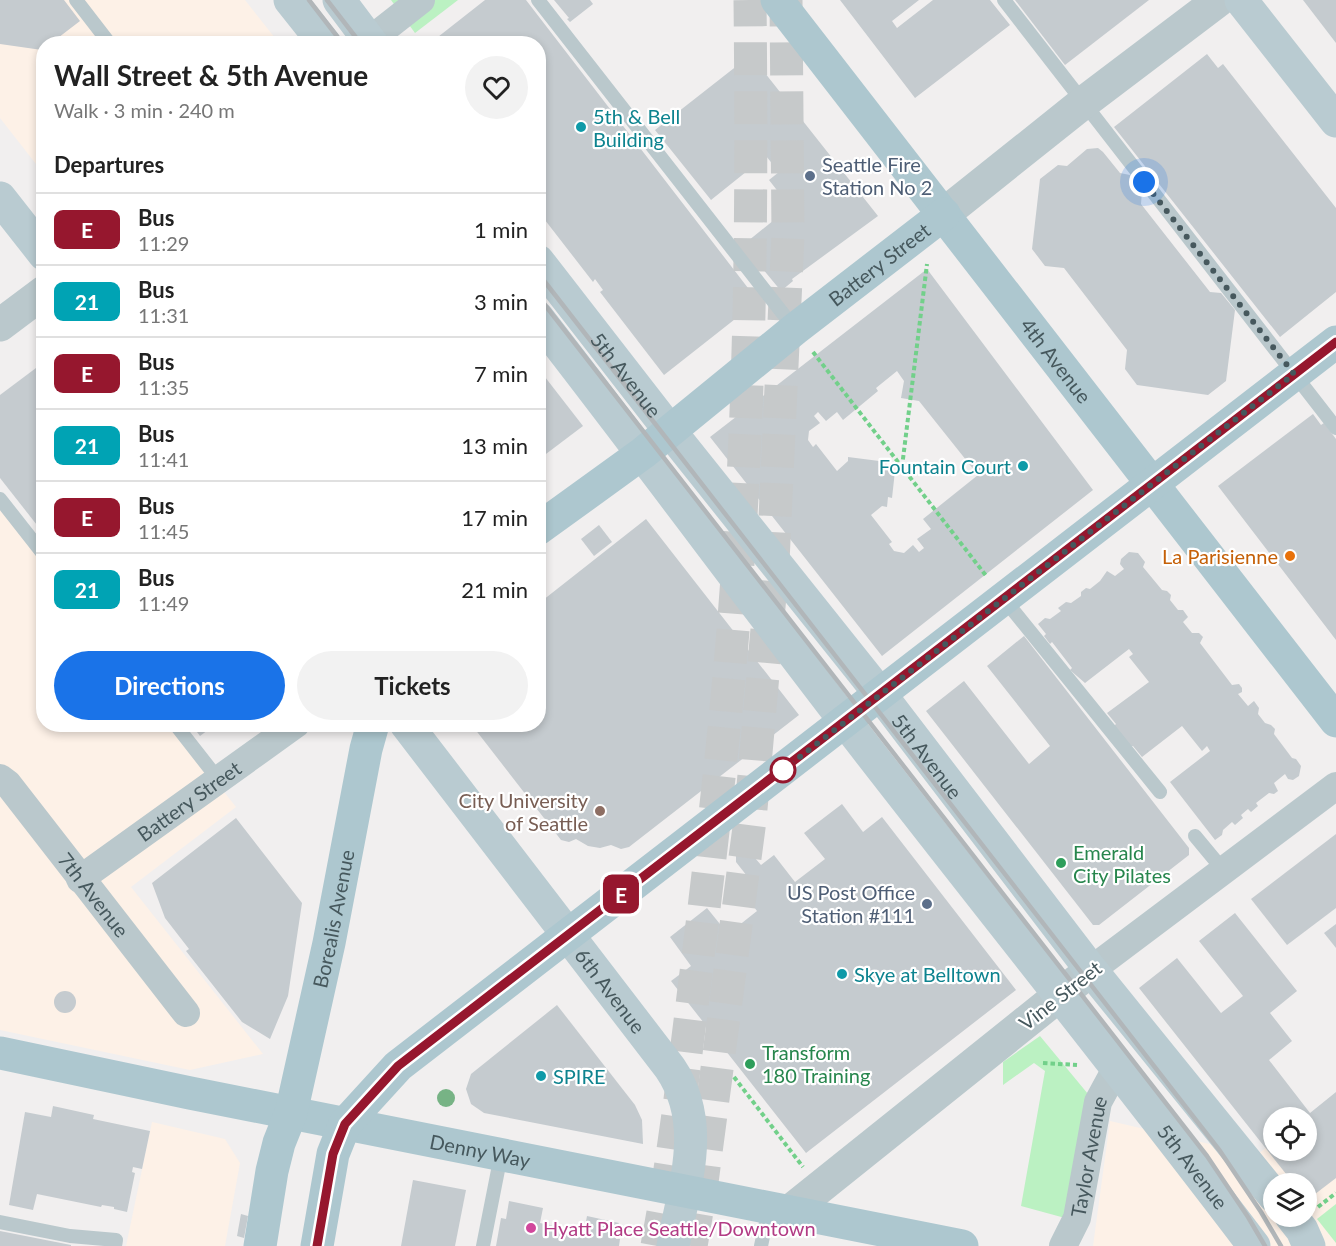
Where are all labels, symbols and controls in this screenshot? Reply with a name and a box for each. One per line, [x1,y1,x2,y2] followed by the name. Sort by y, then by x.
[465,56,528,119] button: heart
[54,58,368,92] text: Wall Street & 5th Avenue
[54,98,235,122] text: Walk · 3 min · 240 m
[593,104,680,151] place label: 5th & Bell Building
[574,120,588,134] marker: 5th & Bell Building
[54,151,164,178] text: Departures
[822,152,932,199] place label: Seattle Fire Station No 2
[1129,167,1159,197] your location
[803,169,817,183] marker: Seattle Fire Station No 2
[138,204,174,231] text: Bus
[474,216,528,243] text: 1 min
[81,217,93,242] text: E
[824,217,935,311] street label: Battery Street
[138,231,189,255] text: 11:29
[138,276,174,303] text: Bus
[474,288,528,315] text: 3 min
[75,289,99,314] text: 21
[138,303,189,327] text: 11:31
[1016,313,1097,408] street label: 4th Avenue
[586,328,667,422] street label: 5th Avenue
[138,348,174,375] text: Bus
[474,360,528,387] text: 7 min
[81,361,93,386] text: E
[138,375,189,399] text: 11:35
[138,420,174,447] text: Bus
[461,432,528,459] text: 13 min
[75,433,99,458] text: 21
[138,447,189,471] text: 11:41
[879,454,1011,478] place label: Fountain Court
[1016,459,1030,473] marker: Fountain Court
[138,492,174,519] text: Bus
[461,504,528,531] text: 17 min
[81,505,93,530] text: E
[138,519,189,543] text: 11:45
[1162,544,1278,568] place label: La Parisienne
[1283,549,1297,563] marker: La Parisienne
[138,564,174,591] text: Bus
[461,576,528,603] text: 21 min
[75,577,99,602] text: 21
[138,591,189,615] text: 11:49
[54,651,285,720] button: Directions
[297,651,528,720] button: Tickets
[887,709,968,803] street label: 5th Avenue
[132,756,245,846] street label: Battery Street
[770,757,796,783] unlabelled marker
[459,788,589,835] place label: City University of Seattle
[593,804,607,818] marker: City University of Seattle
[1073,840,1171,887] place label: Emerald City Pilates
[54,847,134,942] street label: 7th Avenue
[307,848,359,990] street label: Borealis Avenue
[1054,856,1068,870] marker: Emerald City Pilates
[602,874,640,914] line badge: E
[787,880,915,927] place label: US Post Office Station #111
[615,882,627,907] text: E
[920,897,934,911] marker: US Post Office Station #111
[570,943,651,1038] street label: 6th Avenue
[1014,955,1106,1035] street label: Vine Street
[854,962,1001,986] place label: Skye at Belltown
[835,967,849,981] marker: Skye at Belltown
[762,1040,870,1087] place label: Transform 180 Training
[743,1057,757,1071] marker: Transform 180 Training
[553,1064,606,1088] place label: SPIRE
[534,1069,548,1083] marker: SPIRE
[1065,1091,1112,1219] street label: Taylor Avenue
[1263,1107,1317,1227] map controls
[1263,1107,1317,1161] button: locate
[1153,1119,1233,1214] street label: 5th Avenue
[428,1129,533,1172] street label: Denny Way
[1263,1173,1317,1227] button: layers
[543,1216,816,1240] place label: Hyatt Place Seattle/Downtown
[524,1221,538,1235] marker: Hyatt Place Seattle/Downtown

